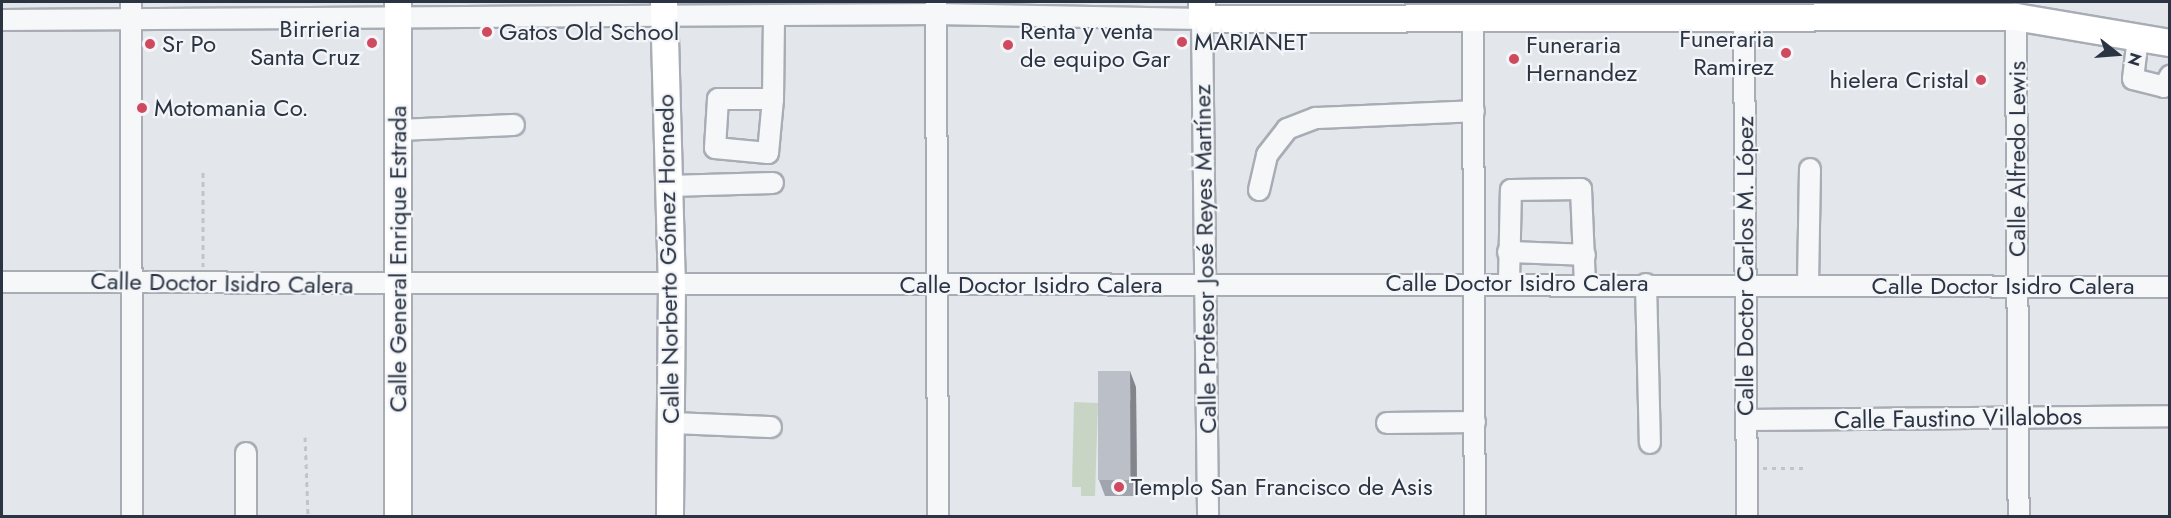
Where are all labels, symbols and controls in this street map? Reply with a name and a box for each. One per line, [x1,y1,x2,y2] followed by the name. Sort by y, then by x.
[250,15,360,71] place label: Birrieria Santa Cruz
[1020,17,1170,73] place label: Renta y venta de equipo Gar
[499,18,679,46] place label: Gatos Old School
[2087,24,2147,84] north arrow
[480,25,494,39] marker: Gatos Old School
[1679,25,1774,81] place label: Funeraria Ramirez
[1194,28,1307,56] place label: MARIANET
[162,30,216,58] place label: Sr Po
[1526,31,1637,87] place label: Funeraria Hernandez
[1175,35,1189,49] marker: MARIANET
[365,36,379,50] marker: Birrieria Santa Cruz
[143,37,157,51] marker: Sr Po
[1001,38,1015,52] marker: Renta y venta de equipo Gar
[1779,46,1793,60] marker: Funeraria Ramirez
[2122,50,2148,69] text: N
[1507,52,1521,66] marker: Funeraria Hernandez
[2003,61,2031,257] street label: Calle Alfredo Lewis
[1830,66,1969,94] place label: hielera Cristal
[1974,73,1988,87] marker: hielera Cristal
[1188,84,1222,434] street label: Calle Profesor José Reyes Martínez
[154,94,309,122] place label: Motomania Co.
[651,94,685,424] street label: Calle Norberto Gómez Hornedo
[135,101,149,115] marker: Motomania Co.
[384,106,412,412] street label: Calle General Enrique Estrada
[1731,116,1759,416] street label: Calle Doctor Carlos M. López
[90,266,354,300] street label: Calle Doctor Isidro Calera
[1385,269,1649,297] street label: Calle Doctor Isidro Calera
[899,271,1163,299] street label: Calle Doctor Isidro Calera
[1871,272,2135,300] street label: Calle Doctor Isidro Calera
[1834,401,2082,435] street label: Calle Faustino Villalobos
[1131,473,1433,501] place label: Templo San Francisco de Asis
[1112,480,1126,494] marker: Templo San Francisco de Asis

